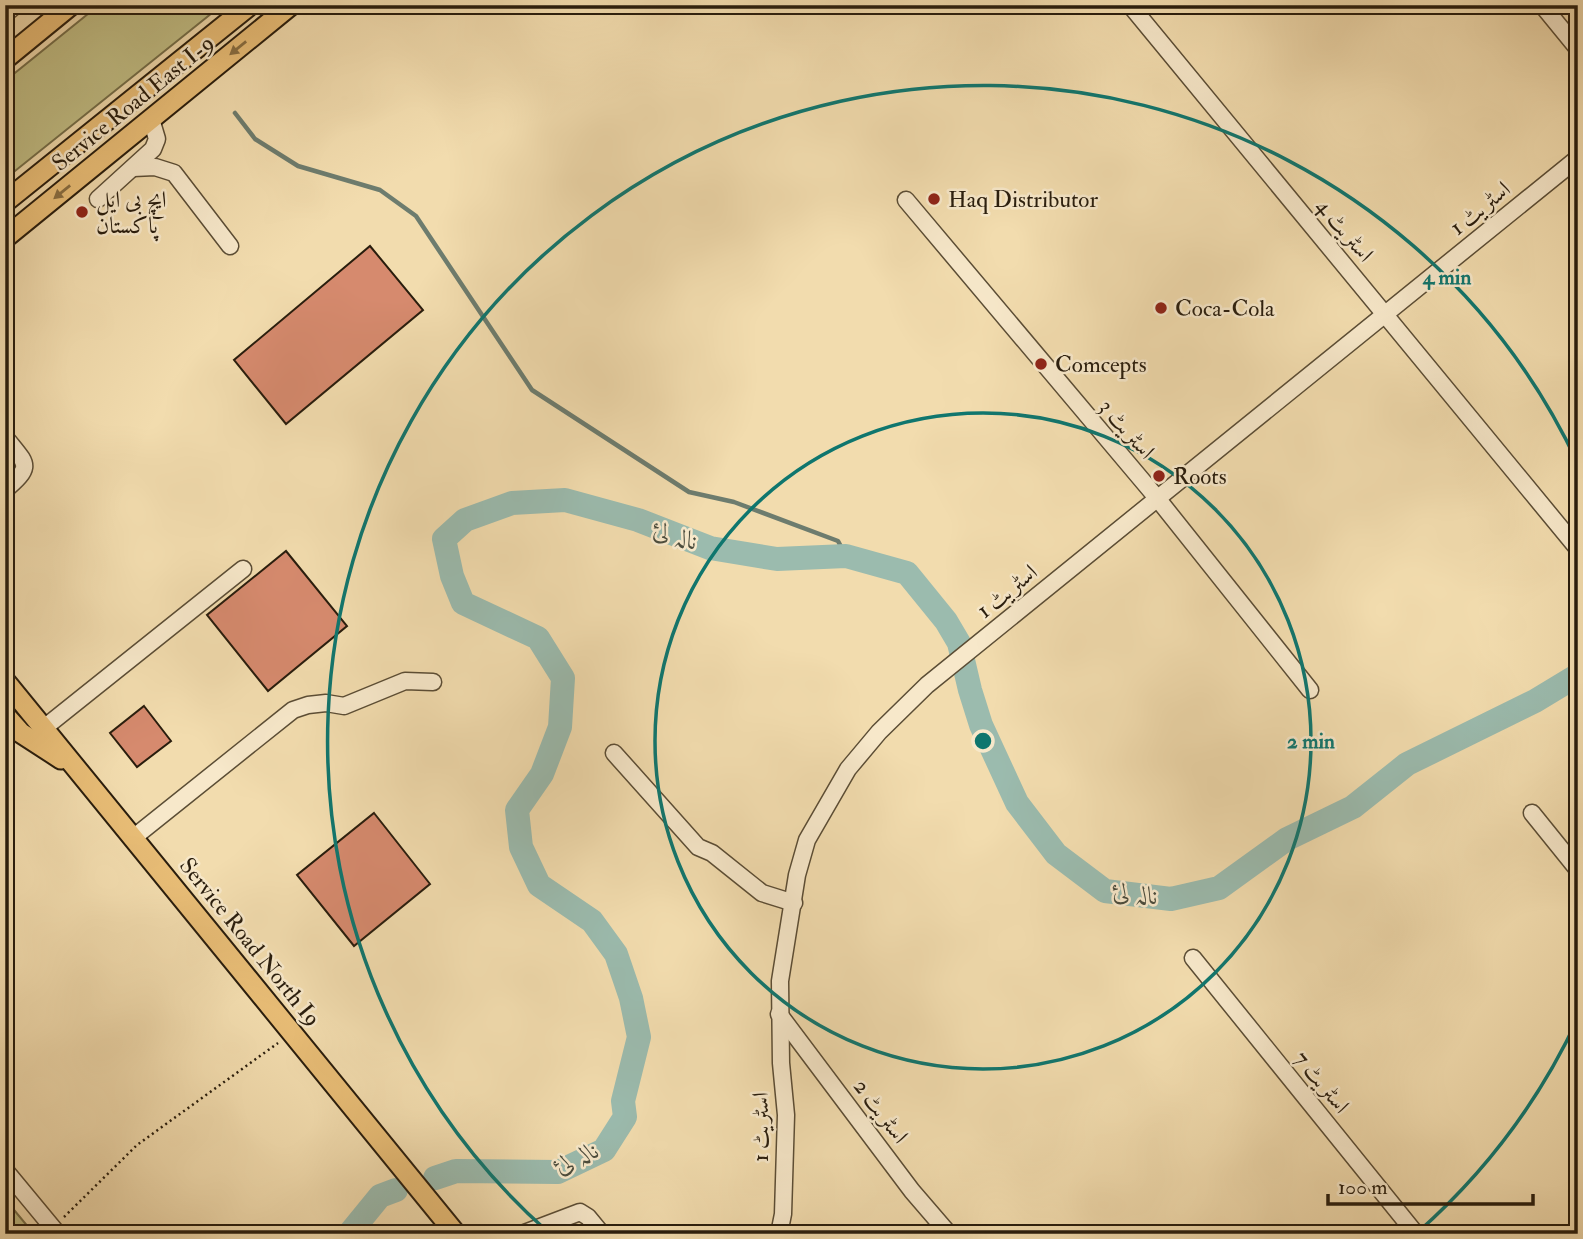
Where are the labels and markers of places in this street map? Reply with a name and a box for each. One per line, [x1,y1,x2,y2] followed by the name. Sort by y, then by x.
[96,185,167,242] place label: ایچ بی ایل پاکستان
[948,185,1098,214] place label: Haq Distributor
[926,191,942,207] marker: Haq Distributor
[74,204,90,220] marker: ایچ بی ایل پاکستان
[1175,294,1275,323] place label: Coca-Cola
[1153,300,1169,316] marker: Coca-Cola
[1055,350,1147,380] place label: Comcepts
[1033,356,1049,372] marker: Comcepts
[1173,462,1227,491] place label: Roots
[1151,468,1167,484] marker: Roots
[971,729,995,753] centre of rings

